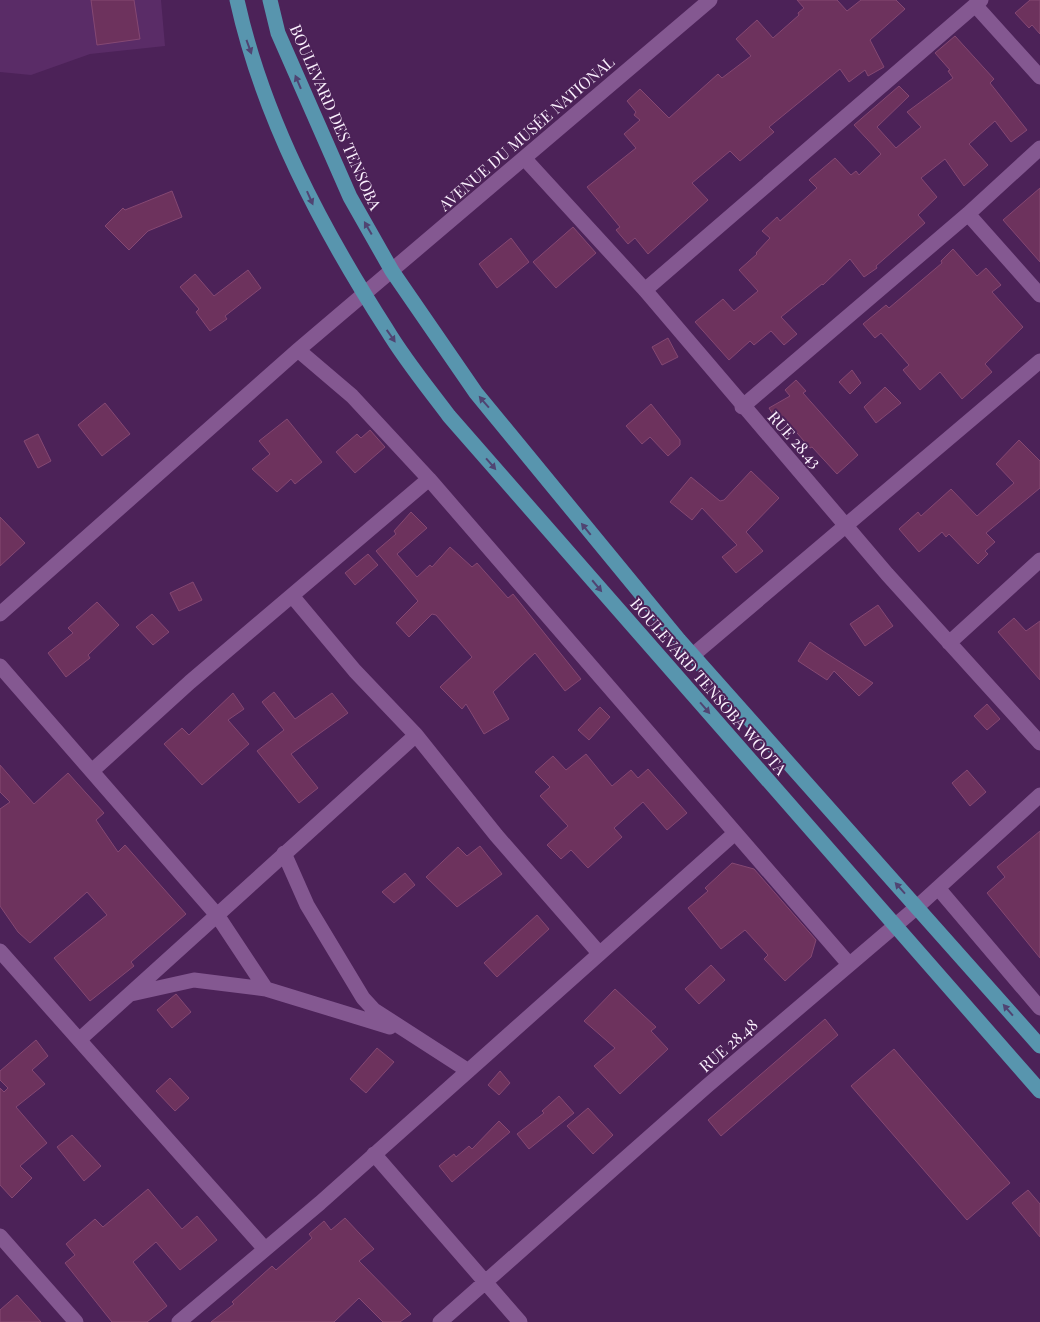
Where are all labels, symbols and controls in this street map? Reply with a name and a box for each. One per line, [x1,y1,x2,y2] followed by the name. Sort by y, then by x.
[285,21,387,214] street label: BOULEVARD DES TENSOBA
[245,40,253,55] one-way arrow
[433,51,618,216] street label: AVENUE DU MUSÉE NATIONAL
[294,75,302,89] one-way arrow
[307,191,315,205] one-way arrow
[364,221,372,236] one-way arrow
[386,329,396,343] one-way arrow
[479,396,490,408] one-way arrow
[764,406,826,472] street label: RUE 28.43
[485,457,497,469] one-way arrow
[580,522,591,535] one-way arrow
[592,580,603,593] one-way arrow
[626,593,792,780] street label: BOULEVARD TENSOBA WOOTA
[700,701,711,714] one-way arrow
[894,882,906,894] one-way arrow
[1002,1004,1014,1016] one-way arrow
[694,1014,762,1076] street label: RUE 28.48

